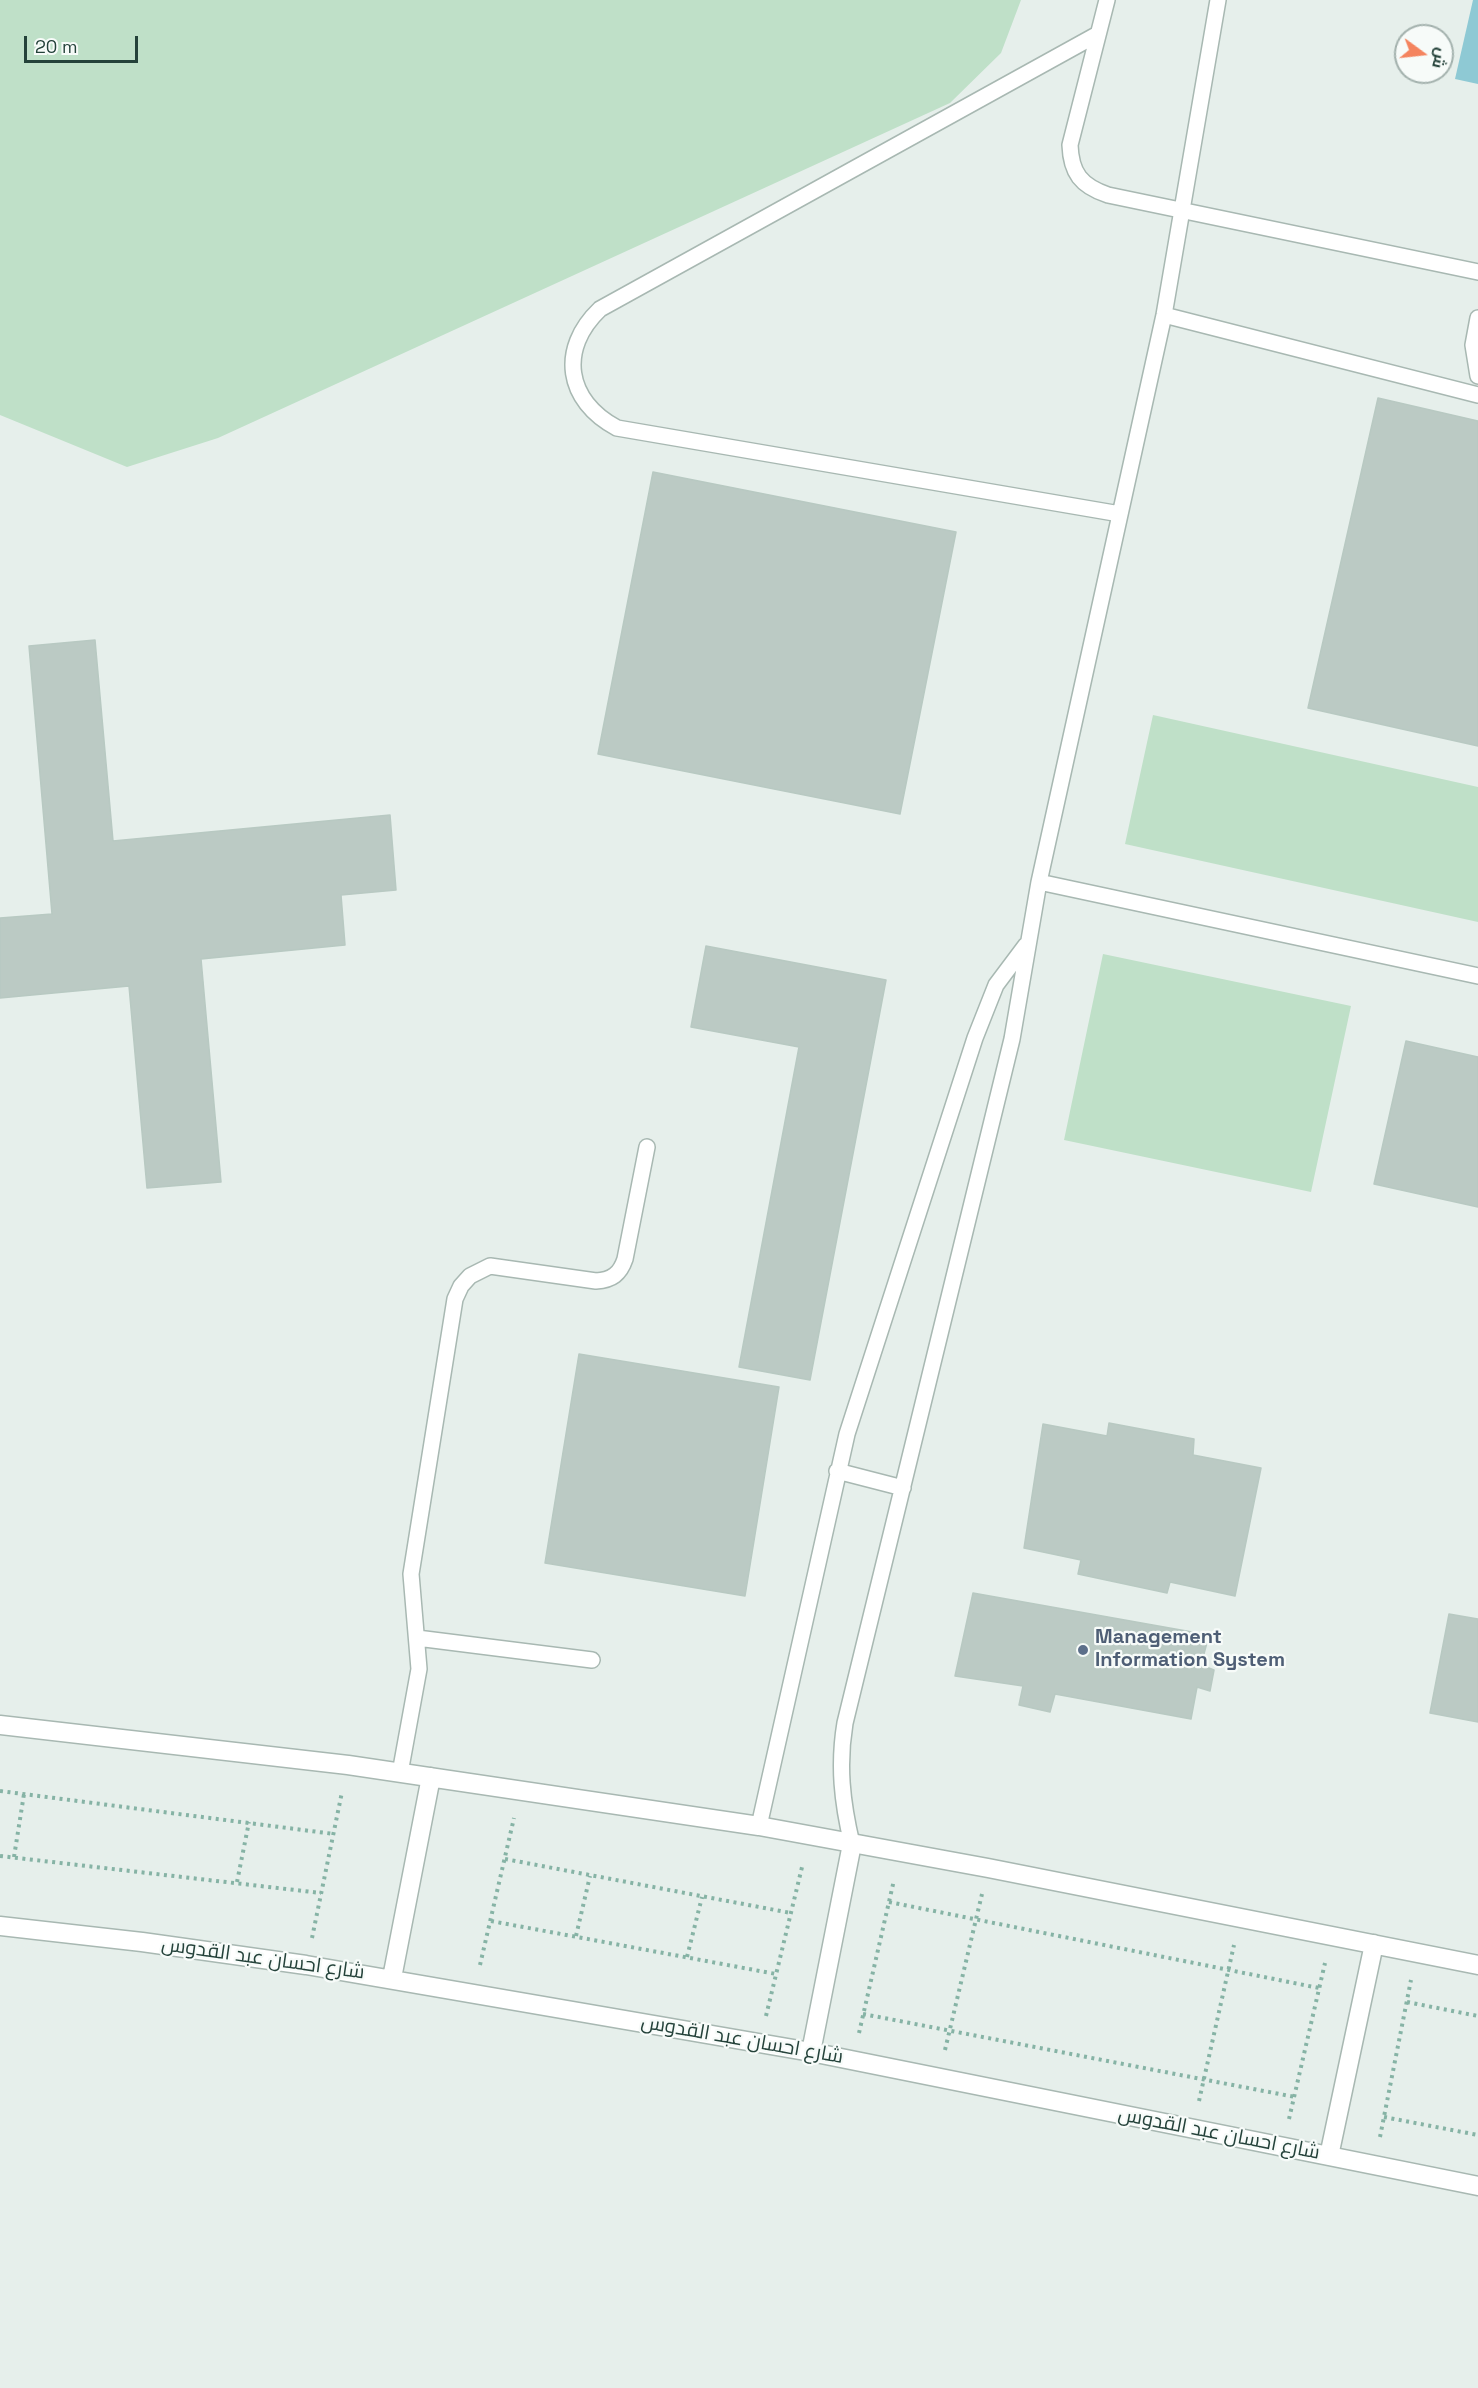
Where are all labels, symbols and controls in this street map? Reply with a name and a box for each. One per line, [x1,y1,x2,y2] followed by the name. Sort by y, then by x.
[27,24,141,62] scale bar
[1394,24,1454,84] north arrow
[35,35,78,58] text: 20 m
[1427,46,1453,71] text: ش
[1095,1626,1285,1673] place label: Management Information System
[1076,1643,1090,1657] marker: Management Information System
[160,1933,366,1985] street label: شارع احسان عبد القدوس
[639,2010,845,2070] street label: شارع احسان عبد القدوس
[1116,2103,1322,2165] street label: شارع احسان عبد القدوس

